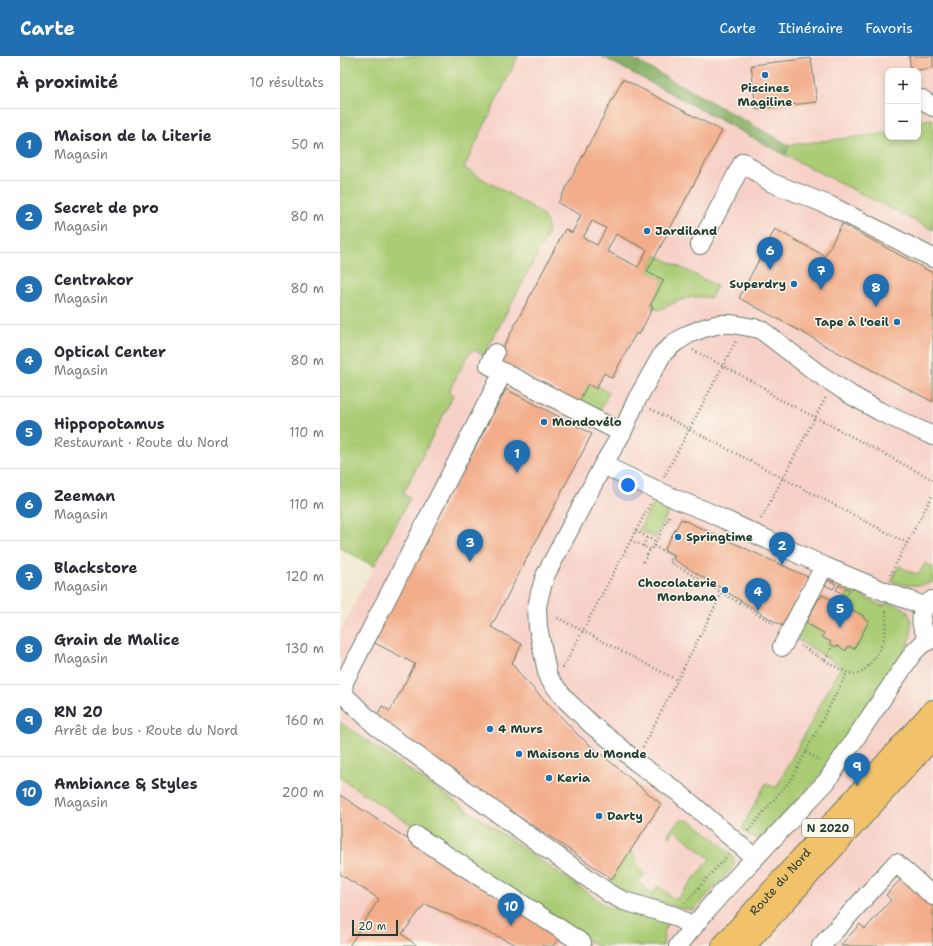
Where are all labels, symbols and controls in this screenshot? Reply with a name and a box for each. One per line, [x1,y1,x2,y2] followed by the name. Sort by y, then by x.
[20,16,75,41] text: Carte
[719,19,756,37] text: Carte
[778,19,843,37] text: Itinéraire
[865,19,913,37] text: Favoris
[885,68,921,140] map controls
[885,68,921,104] button: +
[760,70,770,80] marker: Piscines Magiline
[16,71,118,93] text: À proximité
[250,74,324,91] text: 10 résultats
[738,80,792,110] place label: Piscines Magiline
[885,104,921,140] button: −
[54,126,212,146] text: Maison de la Literie
[26,136,32,153] text: 1
[291,136,324,153] text: 50 m
[54,146,108,163] text: Magasin
[54,198,159,218] text: Secret de pro
[24,208,34,225] text: 2
[290,208,324,225] text: 80 m
[54,218,108,235] text: Magasin
[655,223,717,239] place label: Jardiland
[642,226,652,236] marker: Jardiland
[757,237,783,270] pin: 6
[808,257,834,290] pin: 7
[54,270,134,290] text: Centrakor
[863,274,889,307] pin: 8
[729,276,786,292] place label: Superdry
[789,279,799,289] marker: Superdry
[24,280,34,297] text: 3
[290,280,324,297] text: 80 m
[54,290,108,307] text: Magasin
[815,314,889,330] place label: Tape à l'oeil
[892,317,902,327] marker: Tape à l'oeil
[54,342,166,362] text: Optical Center
[24,352,34,369] text: 4
[290,352,324,369] text: 80 m
[54,362,108,379] text: Magasin
[54,414,165,434] text: Hippopotamus
[552,414,622,430] place label: Mondovélo
[539,417,549,427] marker: Mondovélo
[25,424,33,441] text: 5
[289,424,324,441] text: 110 m
[54,434,228,451] text: Restaurant · Route du Nord
[504,440,530,473] pin: 1
[618,475,638,495] your location
[54,486,115,506] text: Zeeman
[24,496,34,513] text: 6
[289,496,324,513] text: 110 m
[54,506,108,523] text: Magasin
[457,529,483,562] pin: 3
[686,529,753,545] place label: Springtime
[673,532,683,542] marker: Springtime
[769,532,795,565] pin: 2
[54,558,137,578] text: Blackstore
[24,568,34,585] text: 7
[286,568,324,585] text: 120 m
[638,575,718,605] place label: Chocolaterie Monbana
[54,578,108,595] text: Magasin
[745,578,771,611] pin: 4
[720,585,730,595] marker: Chocolaterie Monbana
[827,595,853,628] pin: 5
[54,630,180,650] text: Grain de Malice
[24,640,34,657] text: 8
[286,640,324,657] text: 130 m
[54,650,108,667] text: Magasin
[54,702,103,722] text: RN 20
[24,712,34,729] text: 9
[286,712,324,729] text: 160 m
[498,721,543,737] place label: 4 Murs
[54,722,238,739] text: Arrêt de bus · Route du Nord
[485,724,495,734] marker: 4 Murs
[527,746,647,762] place label: Maisons du Monde
[514,749,524,759] marker: Maisons du Monde
[844,753,870,786] pin: 9
[557,770,591,786] place label: Keria
[544,773,554,783] marker: Keria
[54,774,198,794] text: Ambiance & Styles
[22,784,36,801] text: 10
[282,784,324,801] text: 200 m
[54,794,108,811] text: Magasin
[607,808,643,824] place label: Darty
[594,811,604,821] marker: Darty
[802,819,854,837] road number: N 2020
[746,844,815,919] street label: Route du Nord
[498,893,524,926] pin: 10
[352,918,398,937] scale bar
[358,919,386,934] text: 20 m

